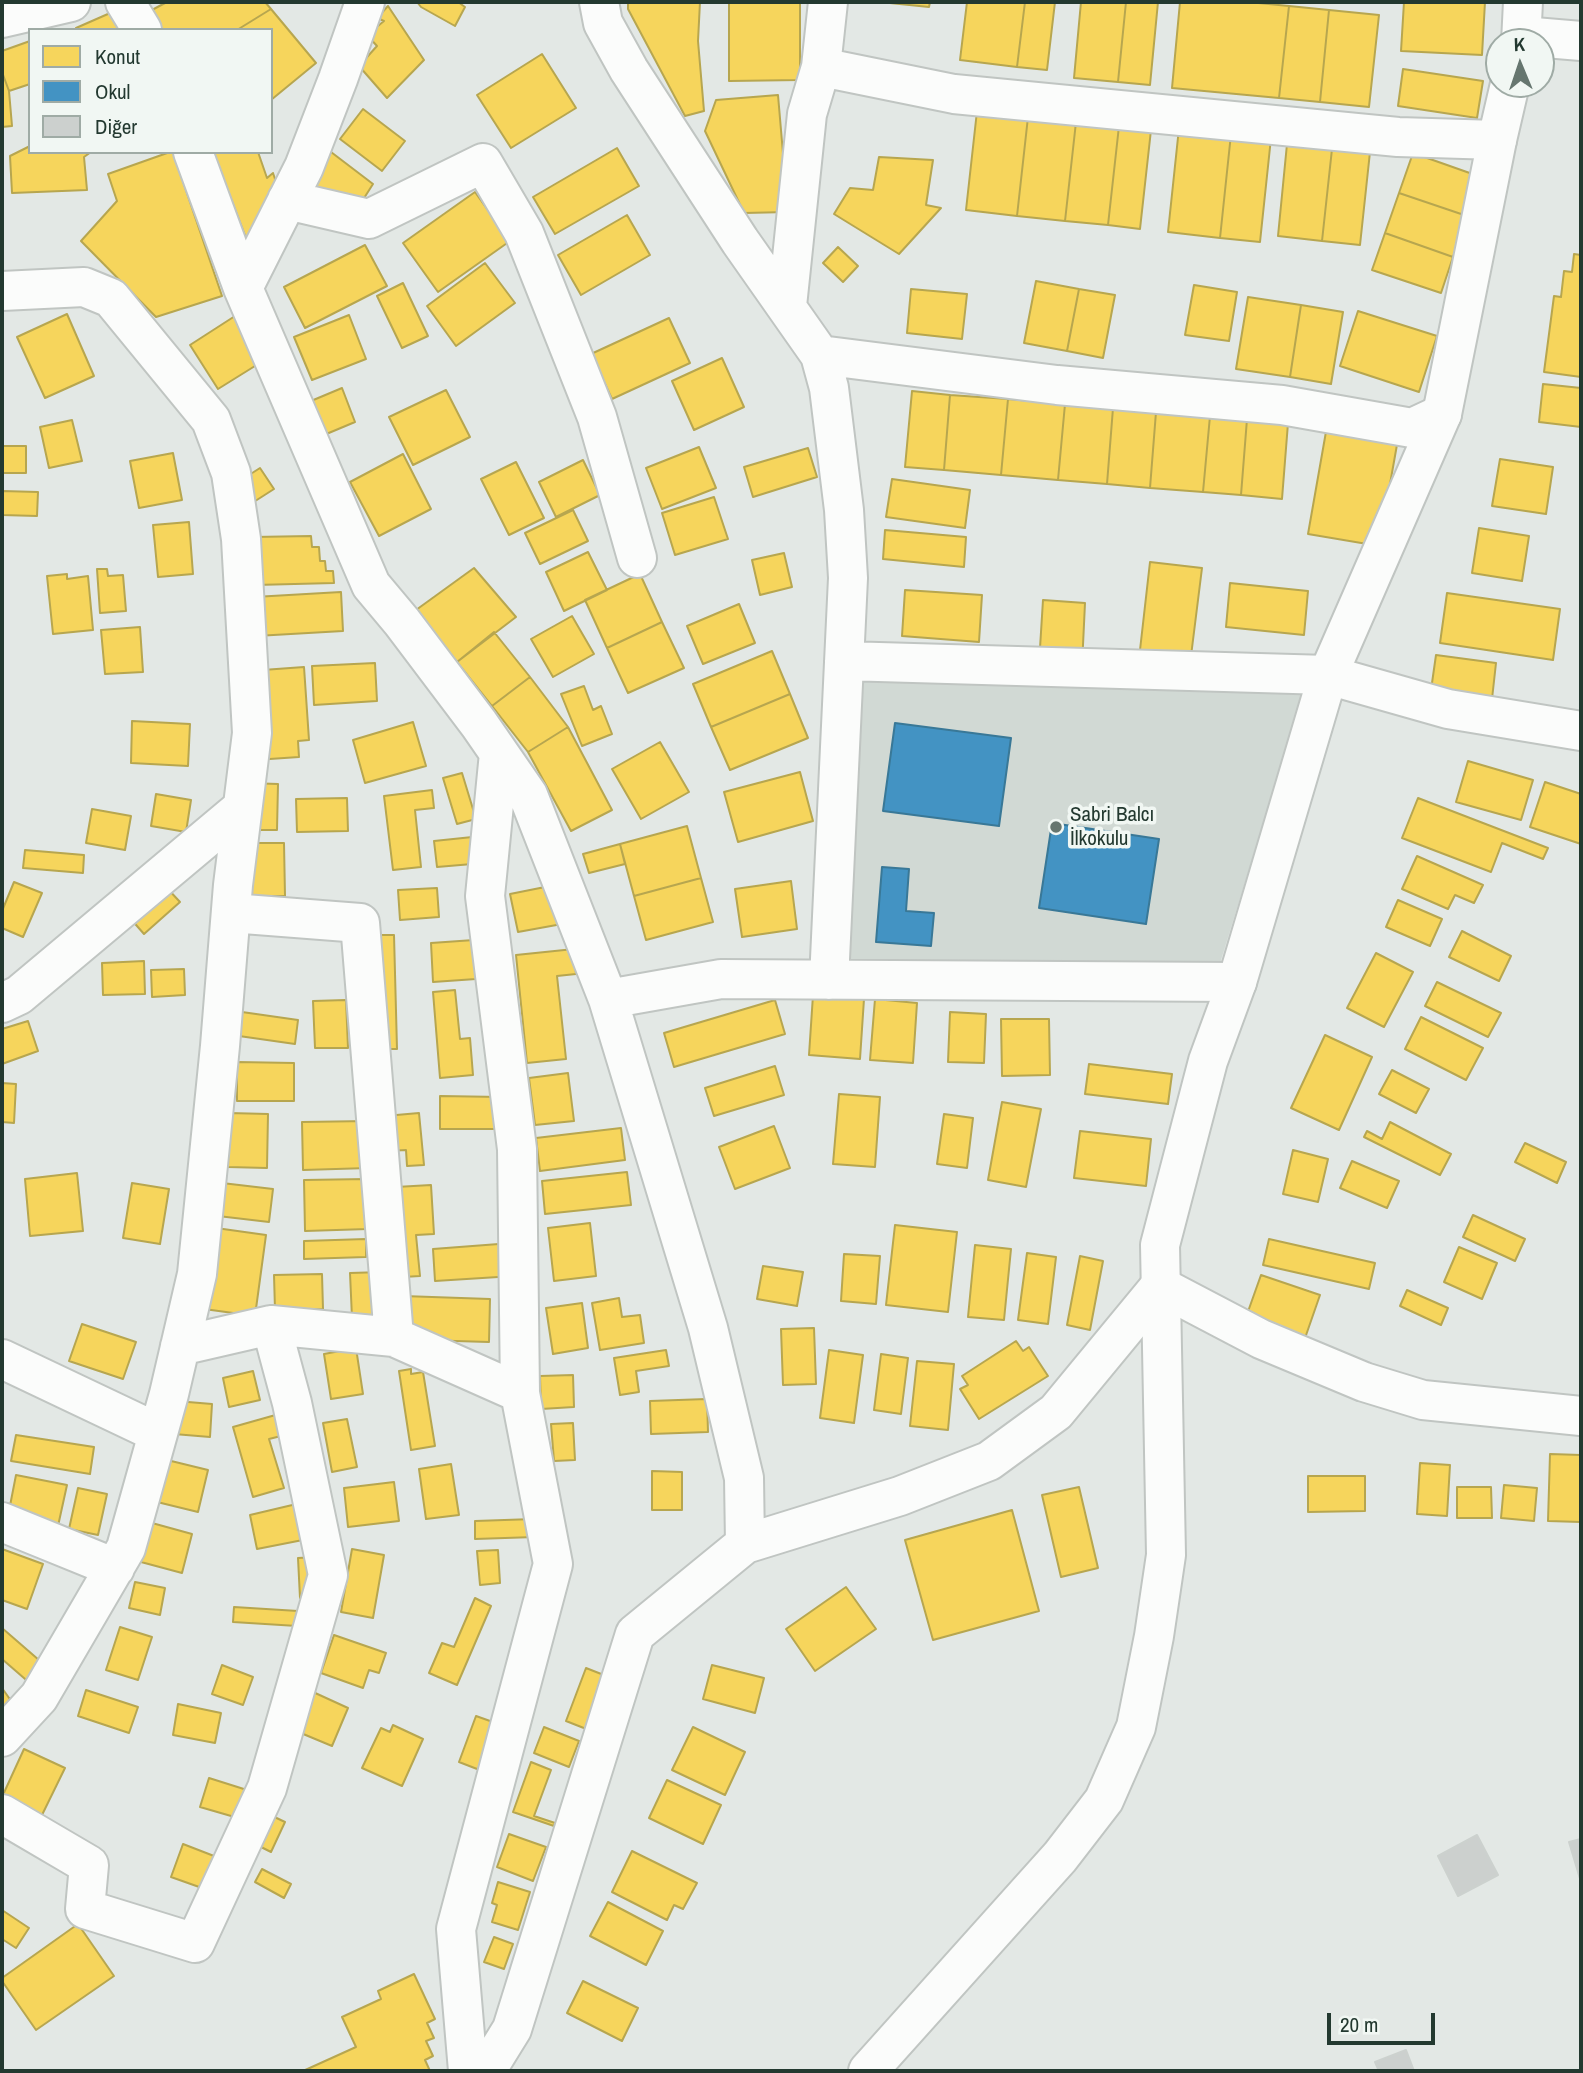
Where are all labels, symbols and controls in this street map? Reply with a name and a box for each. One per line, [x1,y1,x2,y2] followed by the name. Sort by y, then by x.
[28,28,273,154] legend
[1485,28,1555,98] north arrow
[1513,31,1525,57] text: K
[95,42,140,71] text: Konut
[95,77,130,106] text: Okul
[95,112,137,141] text: Diğer
[1070,802,1154,852] place label: Sabri Balcı İlkokulu
[1048,819,1064,835] marker: Sabri Balcı İlkokulu
[1331,2000,1440,2044] scale bar
[1340,2010,1378,2039] text: 20 m

